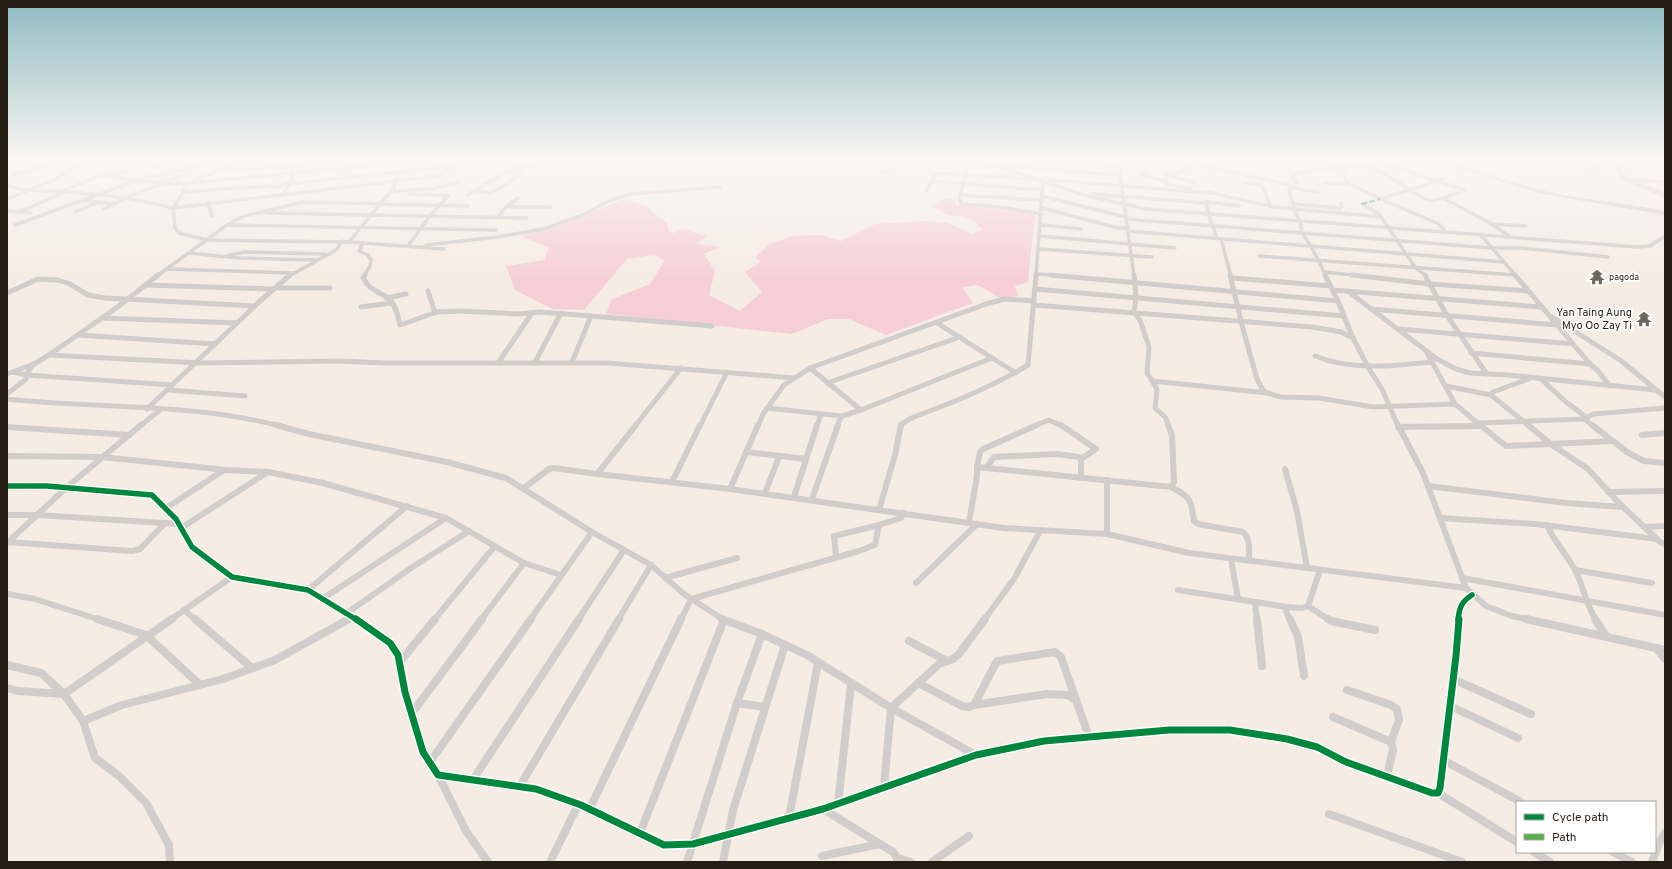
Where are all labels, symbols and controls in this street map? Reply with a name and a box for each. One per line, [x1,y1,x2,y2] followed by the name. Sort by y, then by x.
[1588,268,1606,286] temple icon: pagoda
[1609,272,1639,283] place label: pagoda
[1556,306,1632,333] place label: Yan Taing Aung Myo Oo Zay Ti
[1635,310,1653,328] temple icon: Yan Taing Aung Myo Oo Zay Ti
[1516,801,1656,853] legend
[1552,810,1609,826] text: Cycle path
[1552,830,1577,846] text: Path

